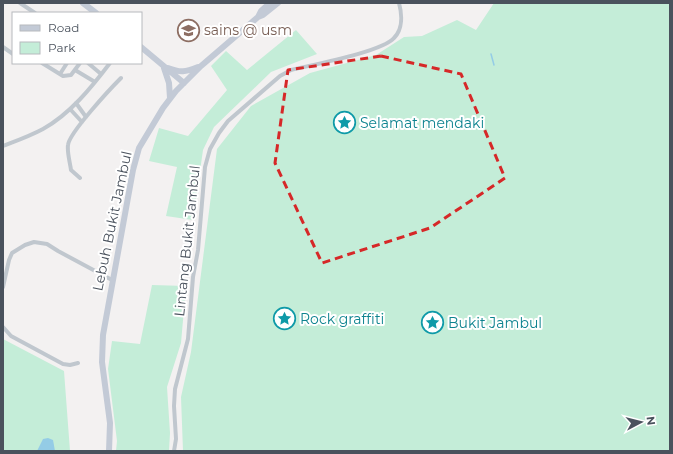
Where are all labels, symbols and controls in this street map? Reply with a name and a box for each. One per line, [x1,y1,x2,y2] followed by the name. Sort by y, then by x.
[12,12,142,64] legend
[175,17,201,43] school or university icon: sains @ usm
[48,20,79,35] text: Road
[204,21,292,39] place label: sains @ usm
[48,40,76,55] text: Park
[332,110,358,136] place icon: Selamat mendaki
[360,114,484,132] place label: Selamat mendaki
[88,149,136,293] street label: Lebuh Bukit Jambul
[170,164,204,318] street label: Lintang Bukit Jambul
[272,306,298,332] place icon: Rock graffiti
[300,310,384,328] place label: Rock graffiti
[420,310,446,336] place icon: Bukit Jambul
[448,314,542,332] place label: Bukit Jambul
[621,402,661,442] north arrow
[643,416,658,426] text: N

